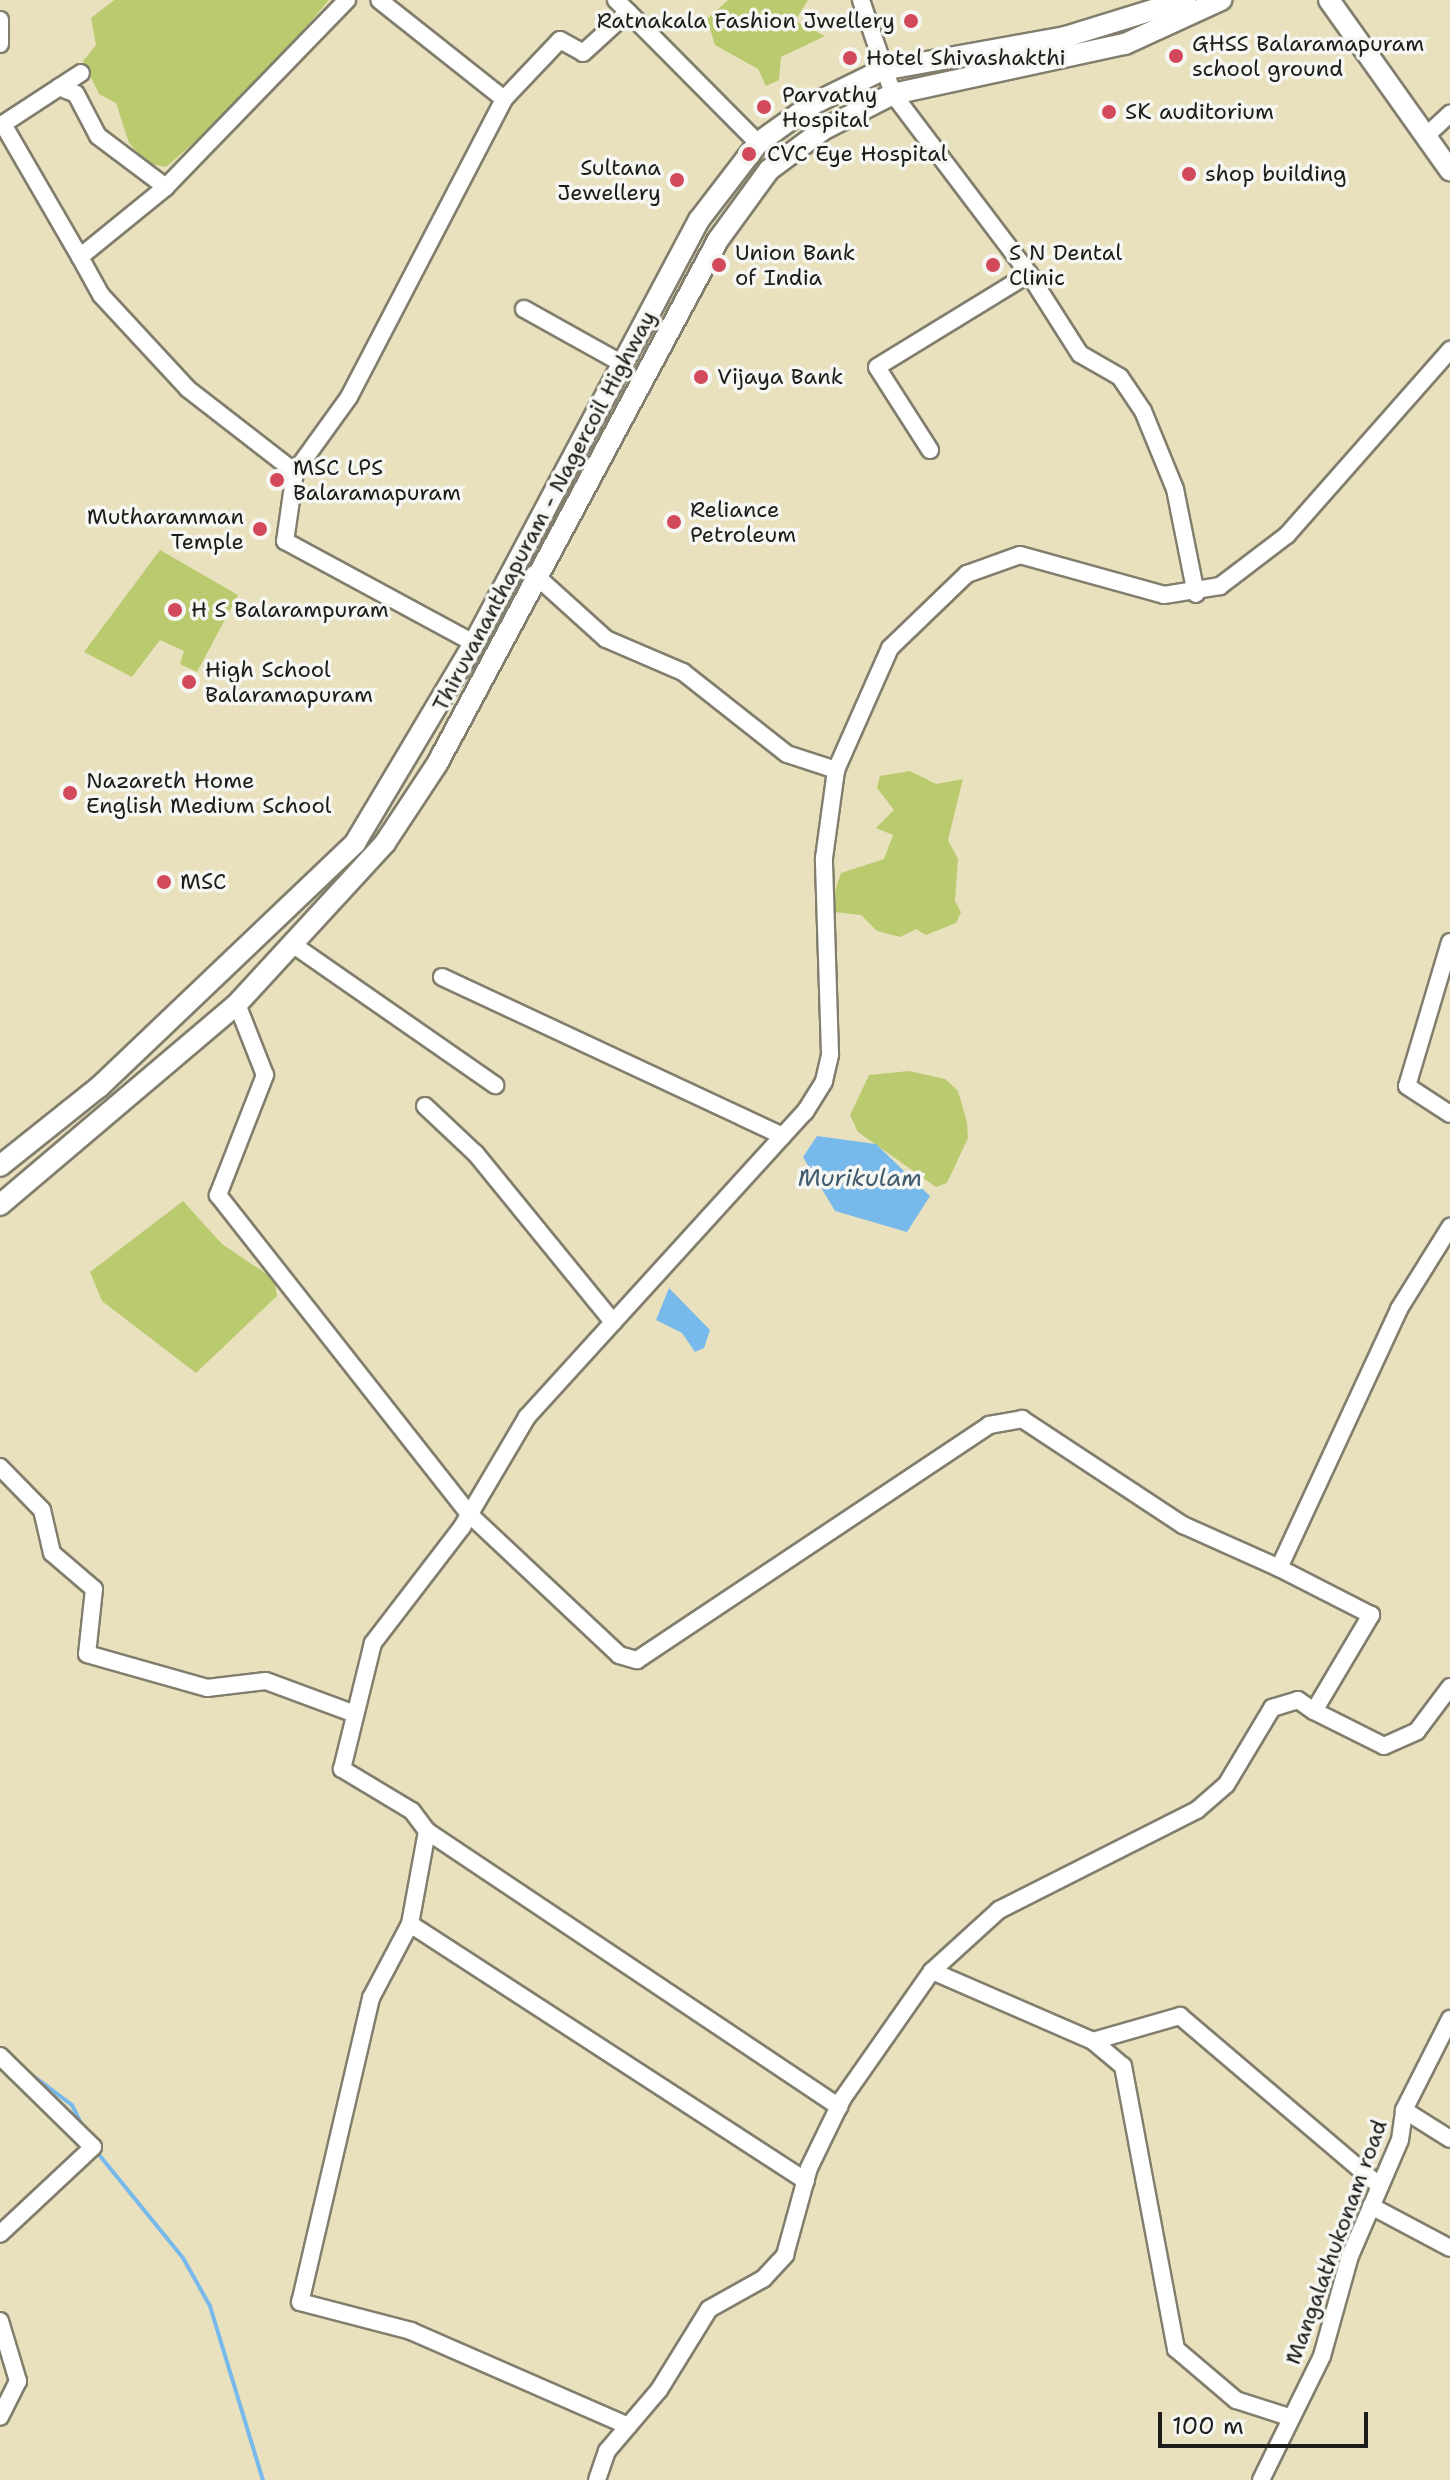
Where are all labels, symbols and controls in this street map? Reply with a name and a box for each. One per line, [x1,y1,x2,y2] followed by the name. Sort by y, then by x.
[597,8,895,34] place label: Ratnakala Fashion Jwellery
[902,12,920,30] marker: Ratnakala Fashion Jwellery
[1192,30,1424,82] place label: GHSS Balaramapuram school ground
[866,45,1066,71] place label: Hotel Shivashakthi
[1167,47,1185,65] marker: GHSS Balaramapuram school ground
[841,49,859,67] marker: Hotel Shivashakthi
[782,81,877,132] place label: Parvathy Hospital
[753,96,775,118] marker: Parvathy Hospital
[1125,99,1274,125] place label: SK auditorium
[1100,103,1118,121] marker: SK auditorium
[767,141,947,167] place label: CVC Eye Hospital
[738,143,760,165] marker: CVC Eye Hospital
[557,154,661,206] place label: Sultana Jewellery
[1205,161,1347,187] place label: shop building
[1180,165,1198,183] marker: shop building
[668,171,686,189] marker: Sultana Jewellery
[735,239,855,290] place label: Union Bank of India
[1009,239,1122,290] place label: S N Dental Clinic
[710,256,728,274] marker: Union Bank of India
[984,256,1002,274] marker: S N Dental Clinic
[427,306,661,716] street label: Thiruvananthapuram - Nagercoil Highway
[717,364,843,390] place label: Vijaya Bank
[692,368,710,386] marker: Vijaya Bank
[293,454,461,506] place label: MSC LPS Balaramapuram
[268,471,286,489] marker: MSC LPS Balaramapuram
[690,496,796,548] place label: Reliance Petroleum
[87,503,244,554] place label: Mutharamman Temple
[665,513,683,531] marker: Reliance Petroleum
[251,520,269,538] marker: Mutharamman Temple
[191,597,389,623] place label: H S Balarampuram
[166,601,184,619] marker: H S Balarampuram
[205,656,373,708] place label: High School Balaramapuram
[180,673,198,691] marker: High School Balaramapuram
[86,767,331,818] place label: Nazareth Home English Medium School
[61,784,79,802] marker: Nazareth Home English Medium School
[180,869,226,895] place label: MSC
[155,873,173,891] marker: MSC
[798,1165,922,1193] water label: Murikulam
[1279,2116,1393,2368] street label: Mangalathukonam road
[1162,2396,1372,2446] scale bar
[1172,2410,1244,2442] text: 100 m

